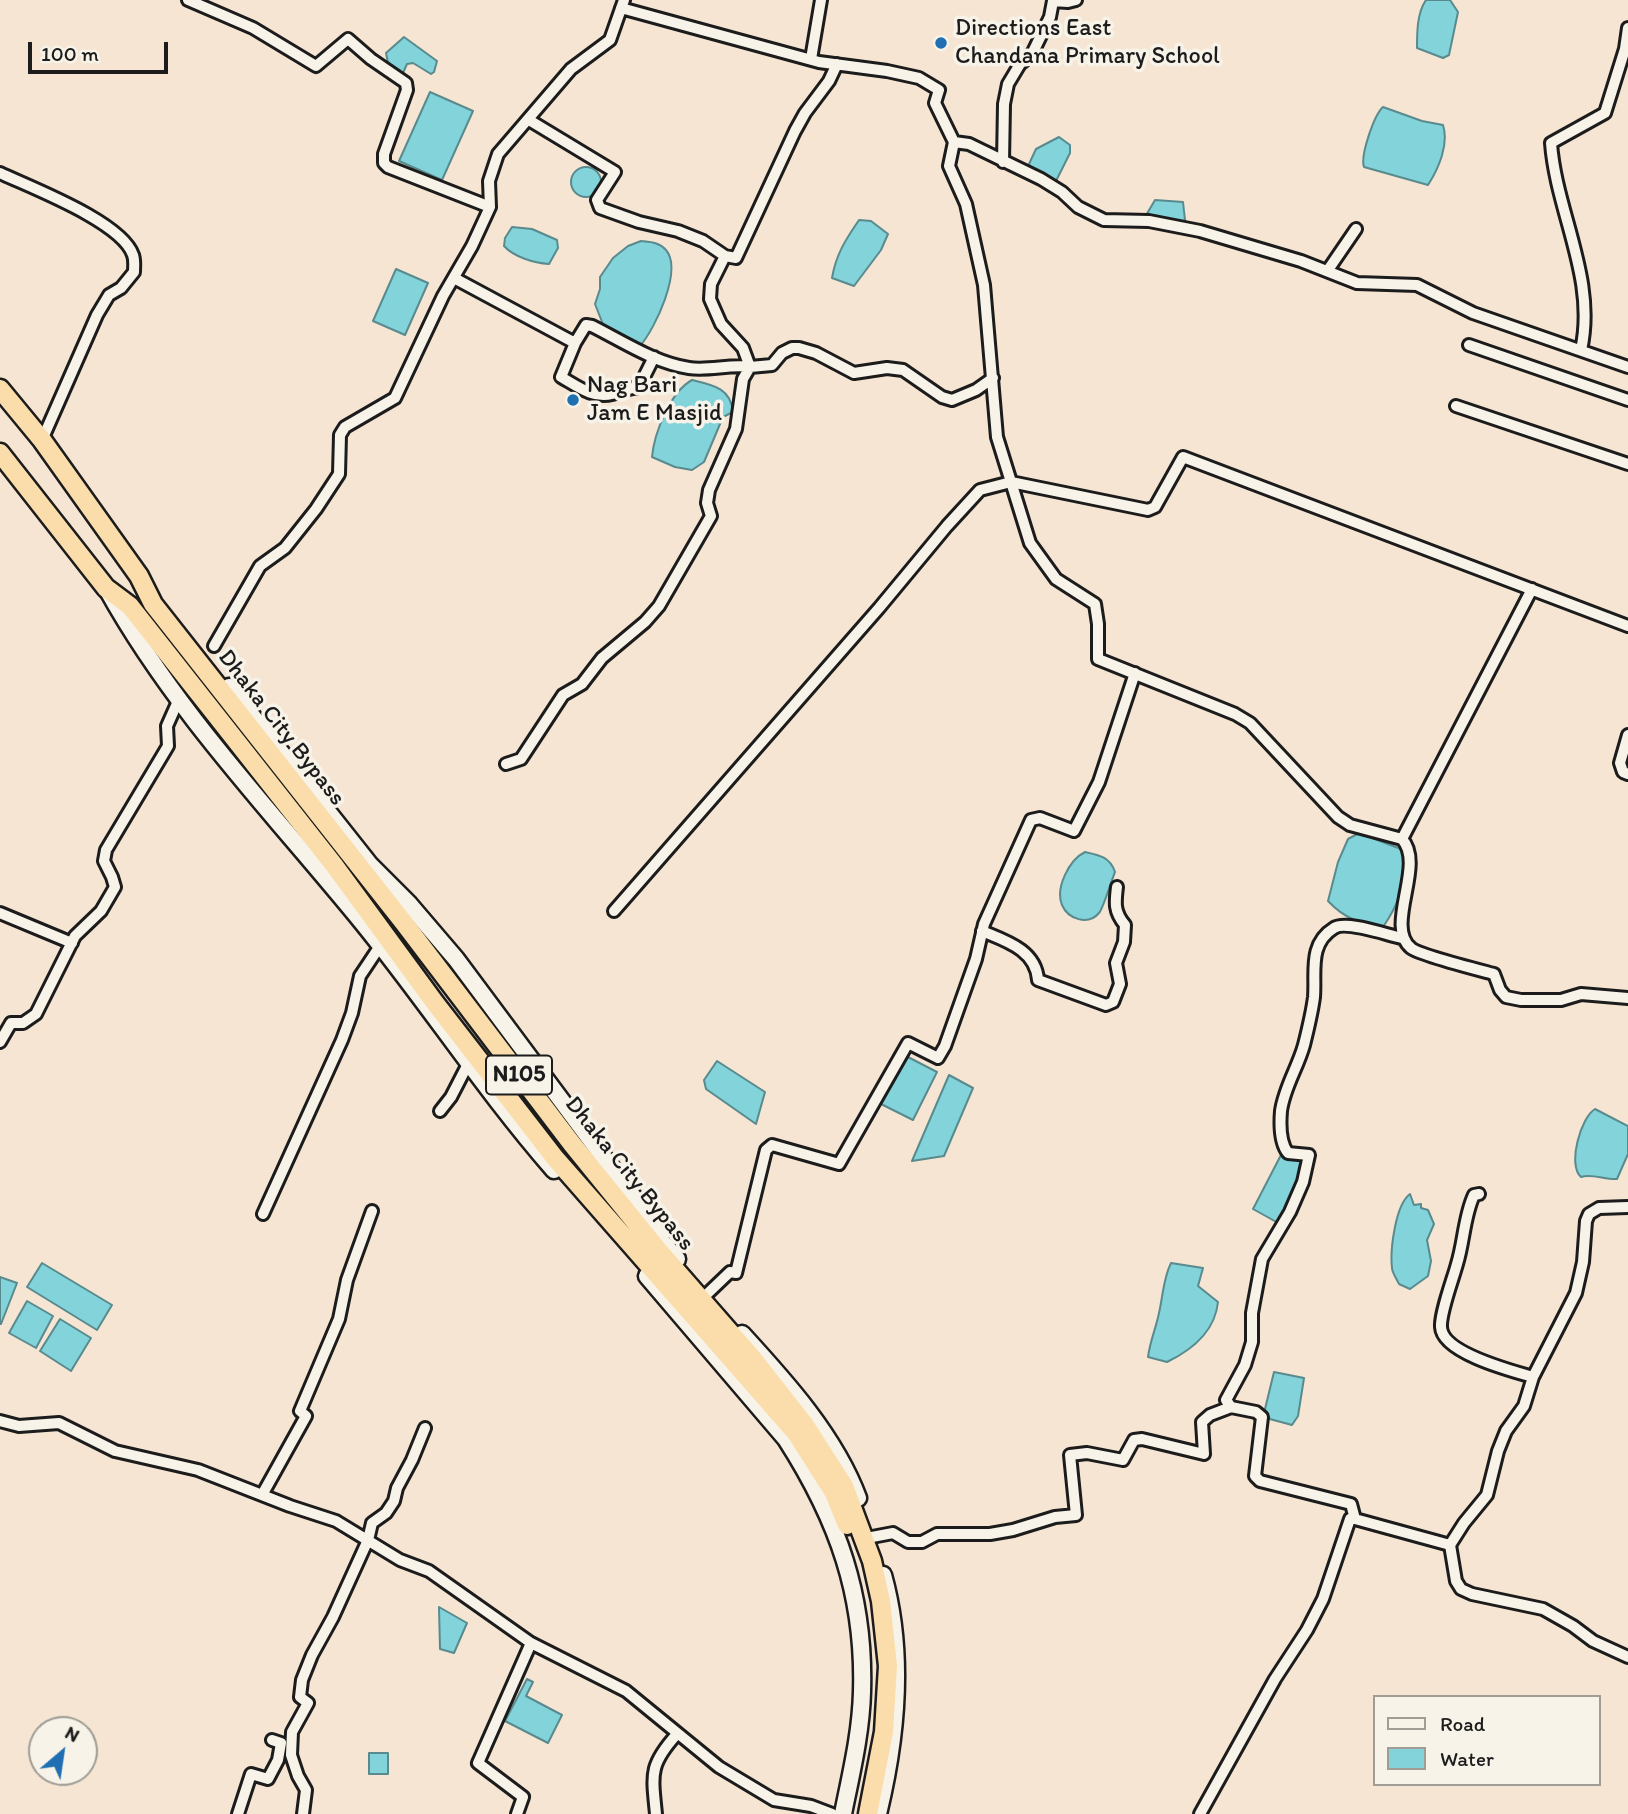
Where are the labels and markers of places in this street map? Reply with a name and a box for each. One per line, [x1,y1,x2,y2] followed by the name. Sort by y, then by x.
[955,15,1220,71] place label: Directions East Chandana Primary School
[933,35,949,51] marker: Directions East Chandana Primary School
[587,372,722,428] place label: Nag Bari Jam E Masjid
[565,392,581,408] marker: Nag Bari Jam E Masjid

